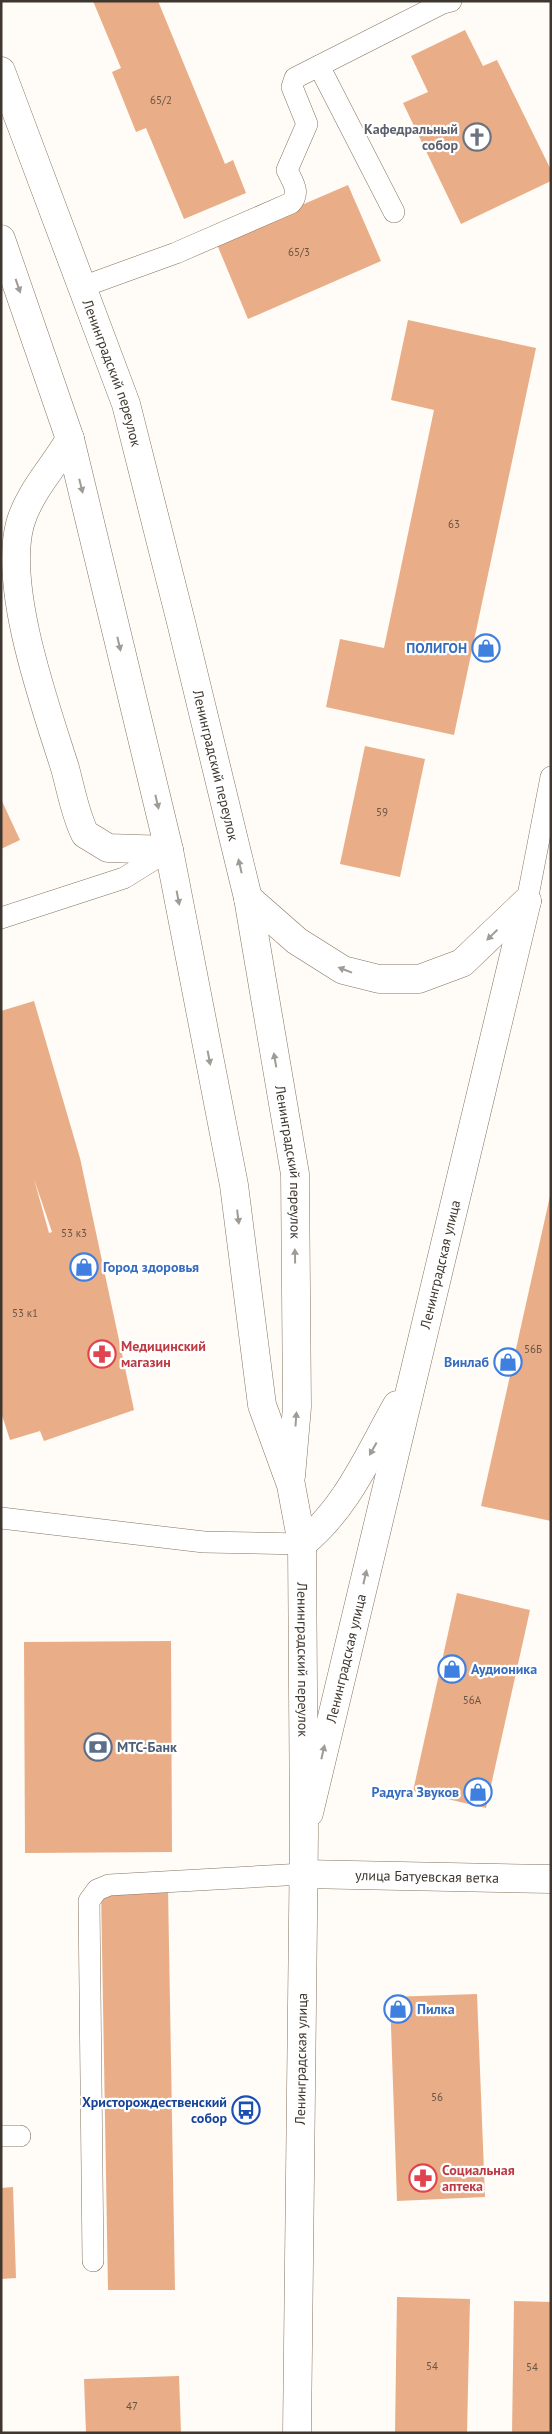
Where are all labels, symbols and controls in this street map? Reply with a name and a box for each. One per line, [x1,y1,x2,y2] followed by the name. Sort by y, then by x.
[150,93,172,107] house number: 65/2
[364,120,458,154] place label: Кафедральный собор
[462,122,492,152] church icon: Кафедральный собор
[288,245,310,259] house number: 65/3
[14,279,22,294] one-way arrow
[78,296,145,449] street label: Ленинградский переулок
[77,479,85,494] one-way arrow
[448,517,460,531] house number: 63
[471,633,501,663] shop icon: ПОЛИГОН
[115,637,123,652] one-way arrow
[406,639,467,657] place label: ПОЛИГОН
[189,687,243,843] street label: Ленинградский переулок
[153,795,161,810] one-way arrow
[376,805,388,819] house number: 59
[236,859,244,874] one-way arrow
[174,890,182,906] one-way arrow
[486,928,498,940] one-way arrow
[337,966,352,974] one-way arrow
[205,1050,213,1065] one-way arrow
[271,1052,279,1068] one-way arrow
[271,1083,305,1239] street label: Ленинградский переулок
[416,1198,464,1332] street label: Ленинградская улица
[234,1210,242,1226] one-way arrow
[61,1226,87,1240] house number: 53 к3
[291,1248,299,1264] one-way arrow
[69,1252,99,1282] shop icon: Город здоровья
[103,1258,199,1276] place label: Город здоровья
[12,1306,38,1320] house number: 53 к1
[121,1337,206,1371] place label: Медицинский магазин
[87,1339,117,1369] pharmacy icon: Медицинский магазин
[524,1342,542,1356] house number: 56Б
[493,1347,523,1377] shop icon: Винлаб
[444,1353,489,1371] place label: Винлаб
[292,1410,300,1426] one-way arrow
[369,1441,377,1456] one-way arrow
[361,1570,369,1585] one-way arrow
[293,1581,312,1737] street label: Ленинградский переулок
[322,1592,370,1726] street label: Ленинградская улица
[437,1654,467,1684] shop icon: Аудионика
[471,1660,537,1678] place label: Аудионика
[463,1693,482,1707] house number: 56А
[83,1732,113,1762] bank icon: МТС-Банк
[117,1738,177,1756] place label: МТС-Банк
[319,1745,327,1760] one-way arrow
[463,1777,493,1807] shop icon: Радуга Звуков
[372,1783,459,1801] place label: Радуга Звуков
[355,1866,499,1887] street label: улица Батуевская ветка
[291,1993,311,2126] street label: Ленинградская улица
[383,1994,413,2024] shop icon: Пилка
[417,2000,455,2018] place label: Пилка
[431,2090,443,2104] house number: 56
[82,2093,227,2127] place label: Христорождественский собор
[231,2095,261,2125] bus stop icon: Христорождественский собор
[442,2161,515,2195] place label: Социальная аптека
[408,2163,438,2193] pharmacy icon: Социальная аптека
[426,2359,438,2373] house number: 54
[526,2360,538,2374] house number: 54
[126,2399,138,2413] house number: 47

